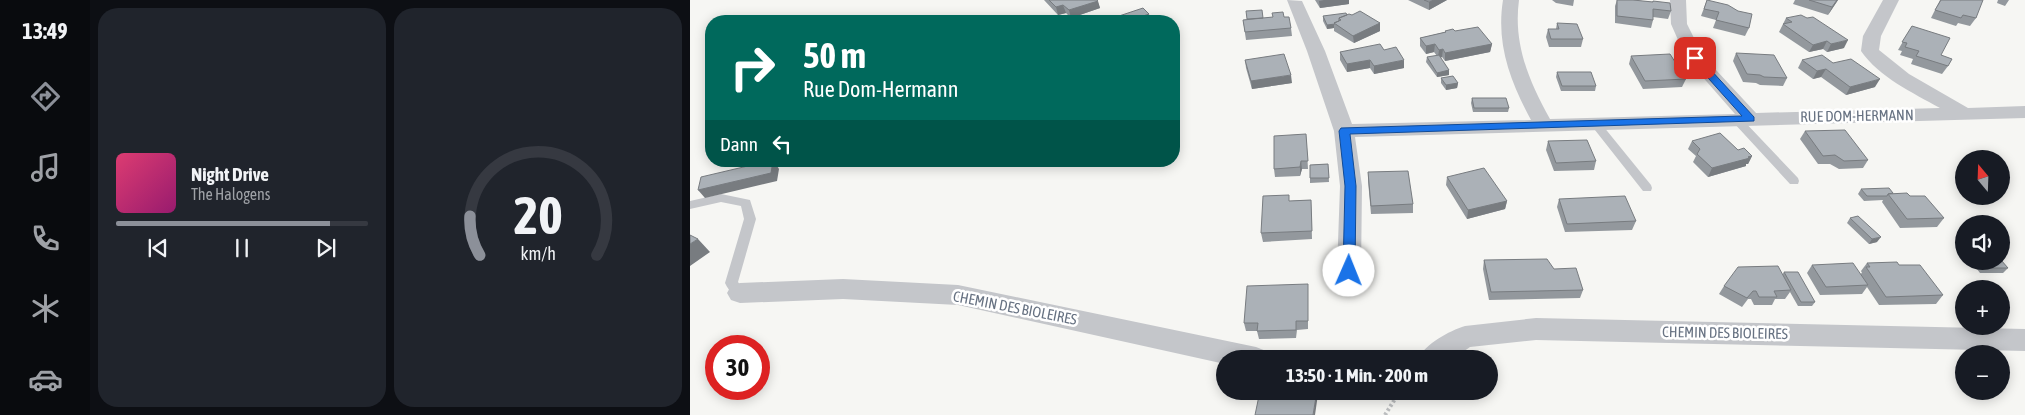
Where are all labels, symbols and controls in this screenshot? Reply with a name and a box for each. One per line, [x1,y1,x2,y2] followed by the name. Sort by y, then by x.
[22,18,68,44] text: 13:49
[720,35,785,100] icon: right
[803,35,866,75] text: 50 m
[1674,37,1716,79] pin
[1681,44,1709,72] icon: arrive
[803,76,958,102] text: Rue Dom-Hermann
[28,79,63,114] icon: directions
[1800,106,1914,125] street label: RUE DOM-HERMANN
[768,130,796,158] icon: left
[720,133,758,155] text: Dann
[28,150,63,185] icon: music
[1955,150,2010,205] north arrow
[1955,150,2010,400] map controls
[191,163,269,185] text: Night Drive
[191,185,271,203] text: The Halogens
[514,185,562,245] text: 20
[1955,215,2010,270] button: sound
[28,221,63,256] icon: phone
[144,234,172,262] icon: previous
[228,234,256,262] icon: pause
[312,234,340,262] icon: next
[520,243,556,264] text: km/h
[1322,244,1374,296] position arrow
[1955,280,2010,335] button: +
[952,287,1078,328] street label: CHEMIN DES BIOLEIRES
[28,291,63,326] icon: climate
[1662,323,1788,342] street label: CHEMIN DES BIOLEIRES
[705,335,770,400] speed limit sign: 30
[1955,345,2010,400] button: −
[28,362,63,397] icon: car
[1286,364,1428,386] text: 13:50 · 1 Min. · 200 m

